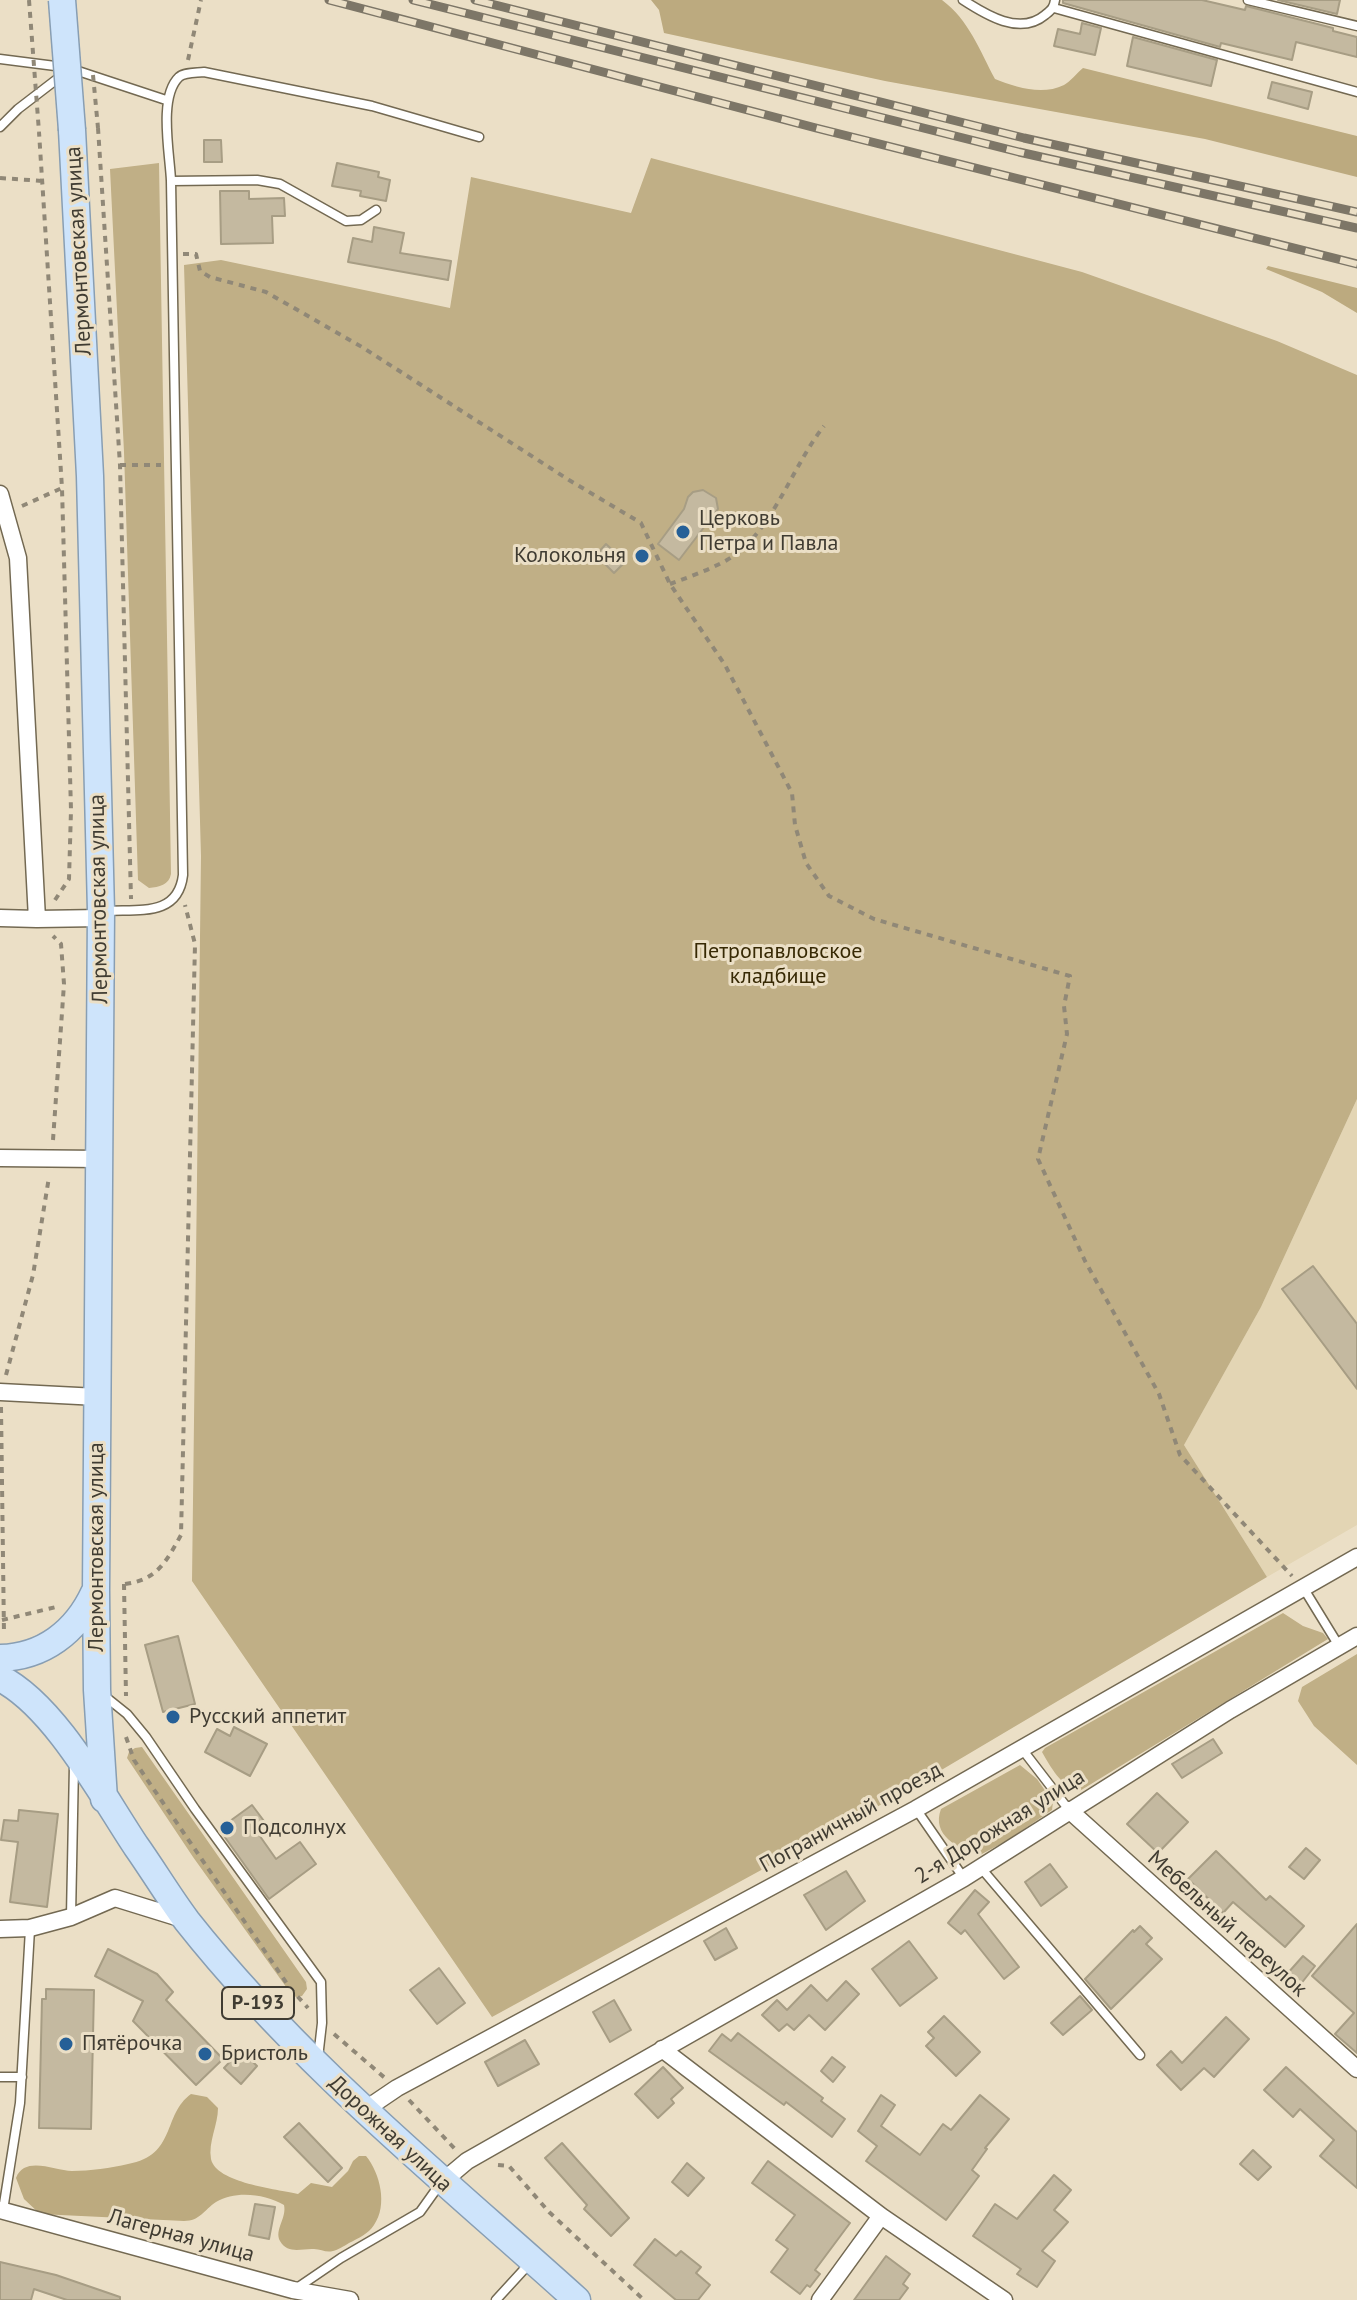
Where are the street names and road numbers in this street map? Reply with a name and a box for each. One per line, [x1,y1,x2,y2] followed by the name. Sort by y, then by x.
[60,146,98,356] street label: Лермонтовская улица
[84,794,114,1004] street label: Лермонтовская улица
[84,1442,110,1652] street label: Лермонтовская улица
[755,1757,947,1879] street label: Пограничный проезд
[910,1764,1090,1890] street label: 2-я Дорожная улица
[1142,1845,1312,2003] street label: Мебельный переулок
[222,1987,294,2019] road number: Р-193
[323,2070,457,2198] street label: Дорожная улица
[105,2204,257,2268] street label: Лагерная улица

